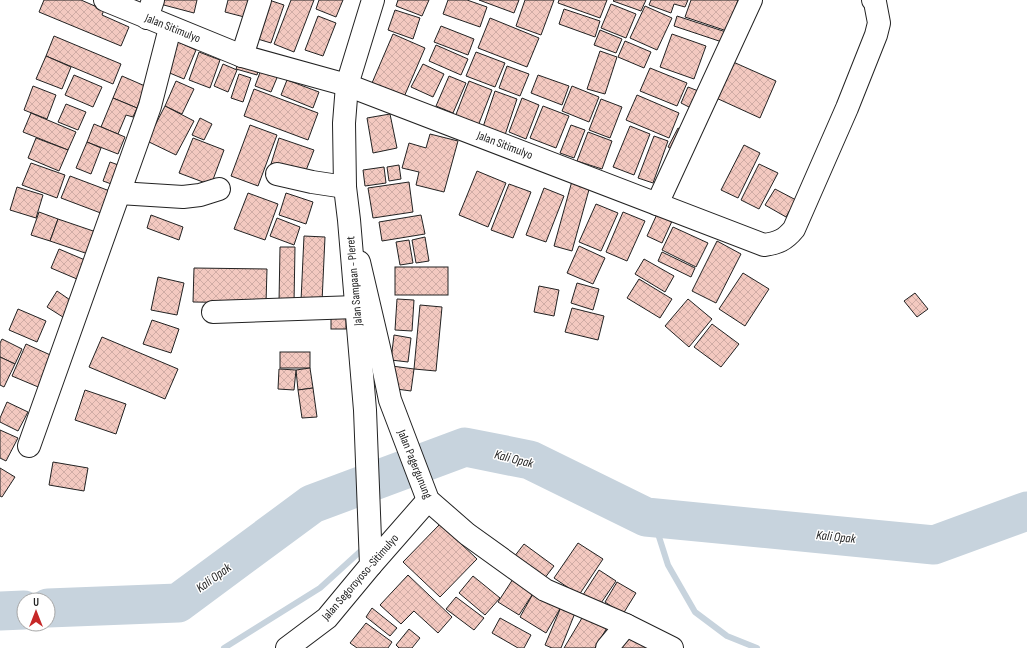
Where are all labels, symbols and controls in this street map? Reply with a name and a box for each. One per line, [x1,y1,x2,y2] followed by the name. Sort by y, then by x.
[142,10,203,46] street label: Jalan Sitimulyo
[474,128,535,163] street label: Jalan Sitimulyo
[343,235,366,327] street label: Jalan Sampaan - Pleret
[394,427,435,501] street label: Jalan Pagergunung
[493,446,536,472] water label: Kali Opak
[815,527,858,547] water label: Kali Opak
[318,531,402,624] street label: Jalan Segoroyoso-Sitimulyo
[193,559,235,596] water label: Kali Opak
[16,592,56,632] north arrow
[33,596,39,609] text: U

